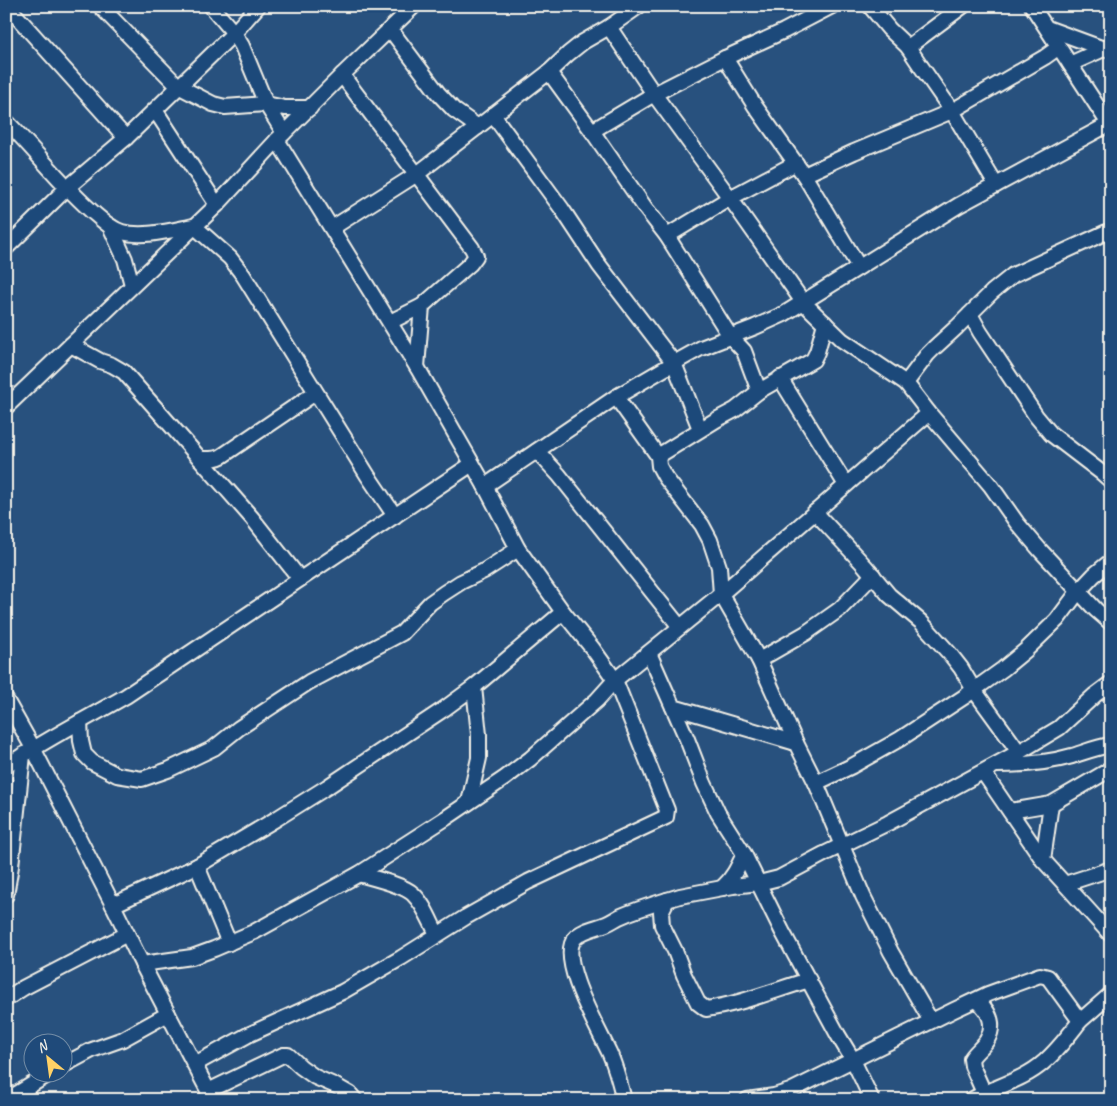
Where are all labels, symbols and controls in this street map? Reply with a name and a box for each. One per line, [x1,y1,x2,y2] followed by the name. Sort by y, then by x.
[22,1034,72,1084] north arrow
[34,1036,52,1057] text: N

